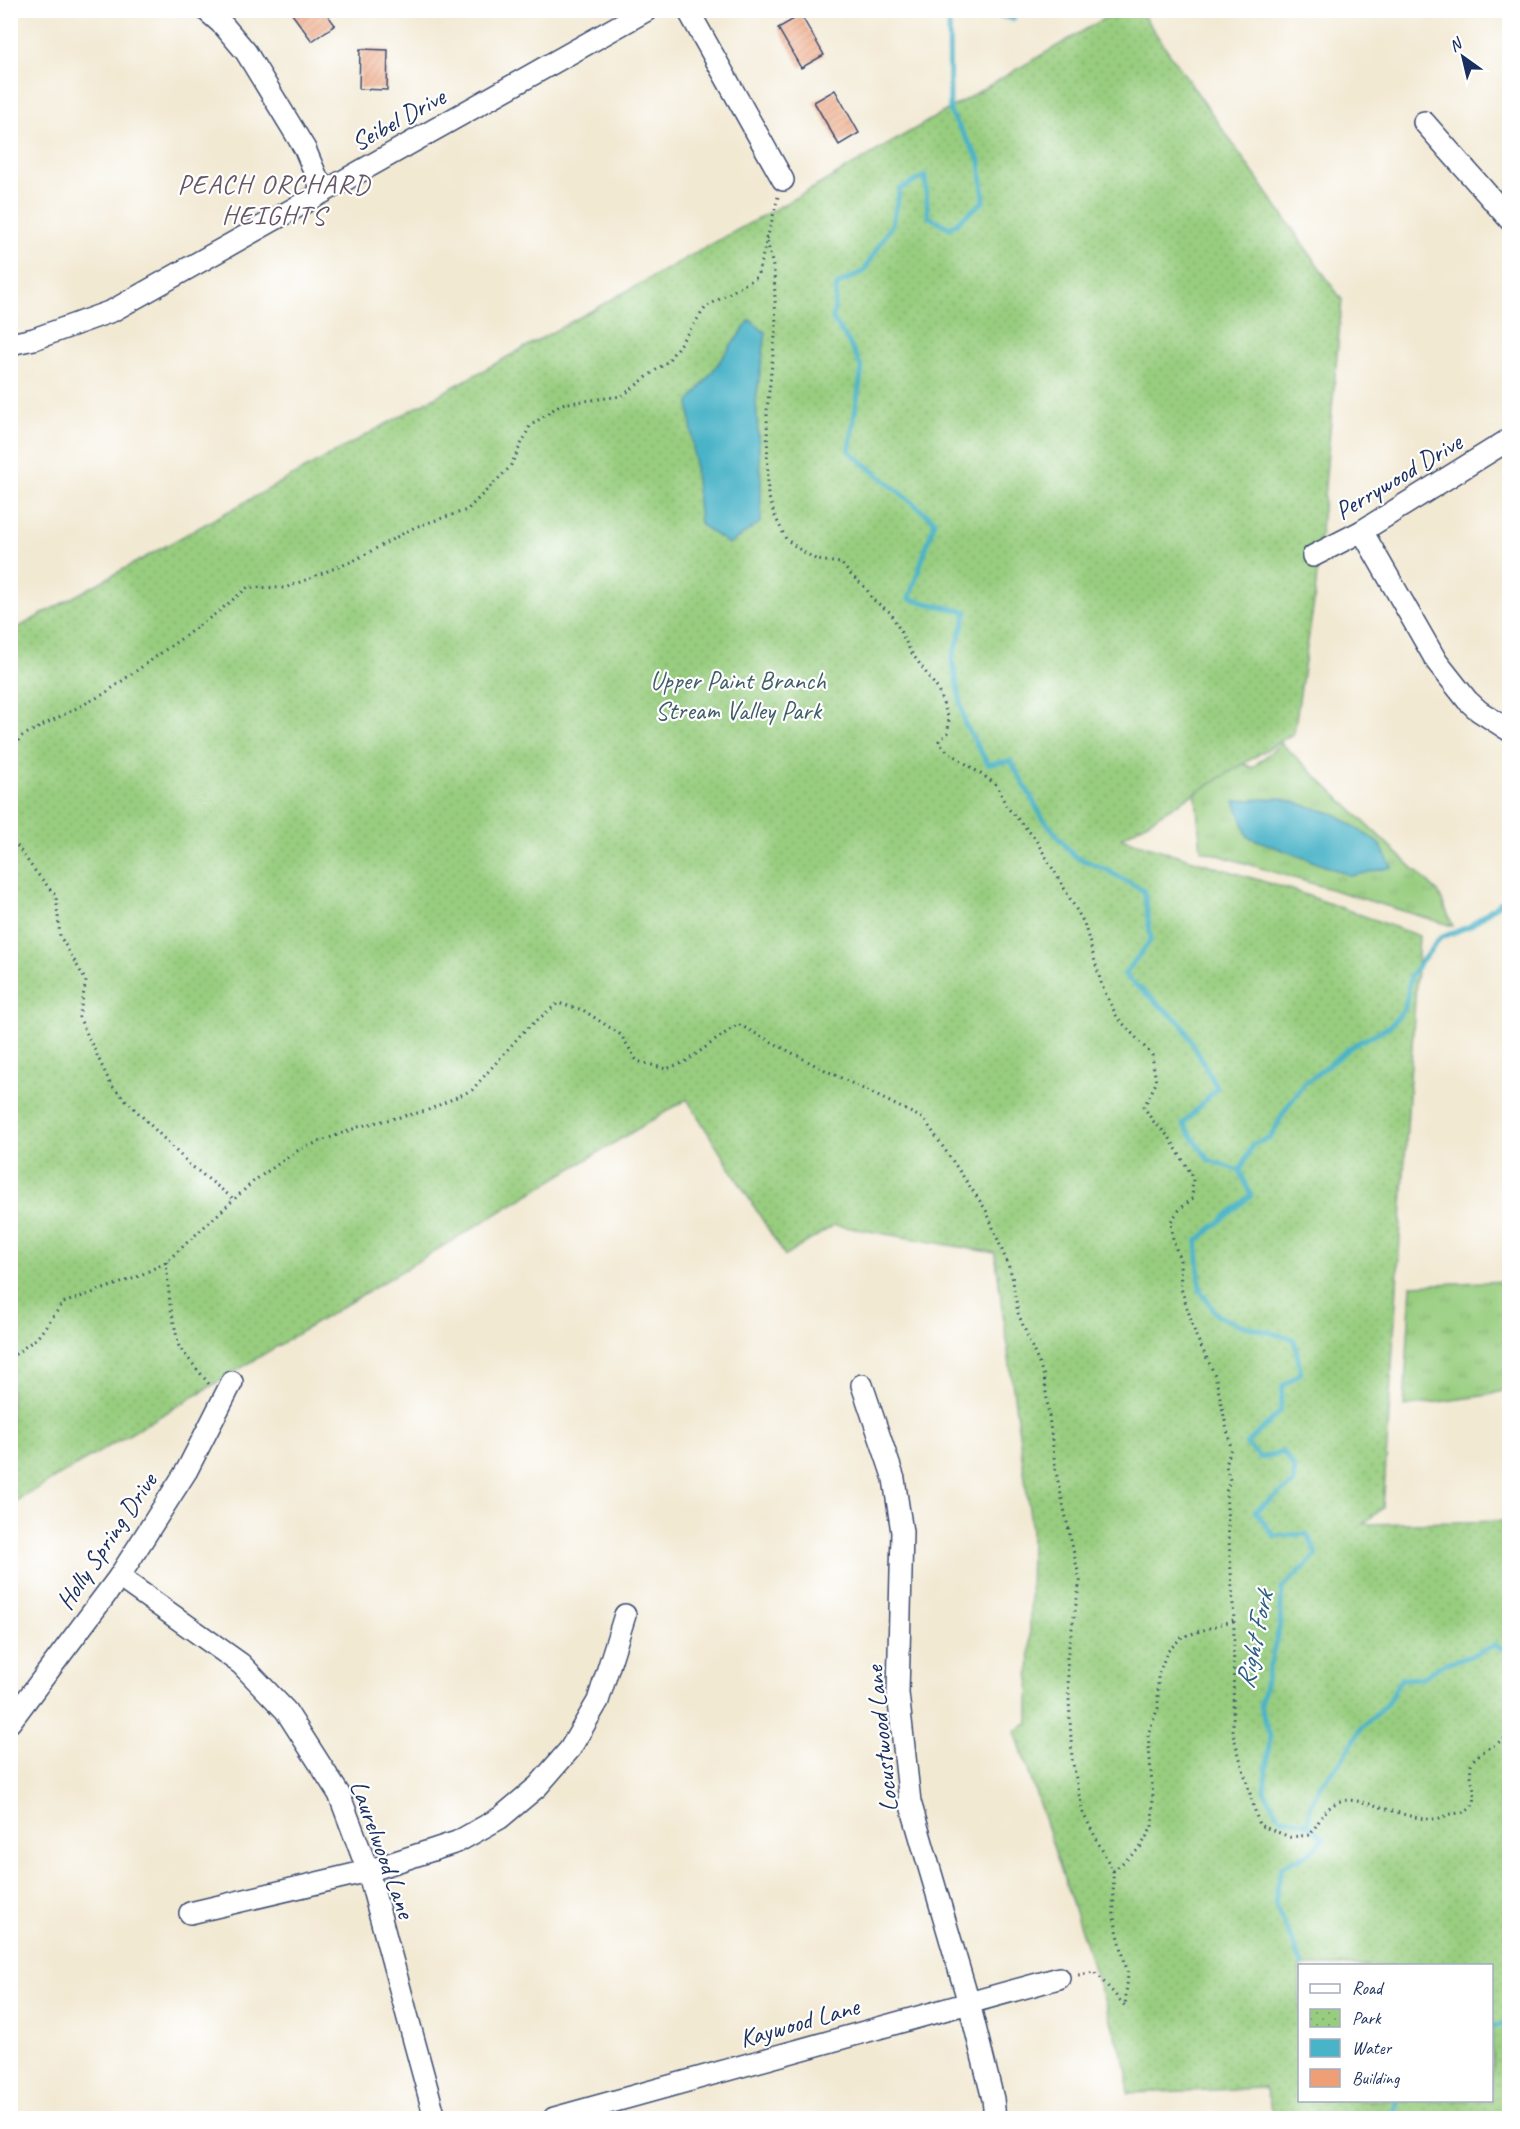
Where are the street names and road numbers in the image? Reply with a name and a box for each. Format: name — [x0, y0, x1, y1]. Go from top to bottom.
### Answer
street label: Seibel Drive — [345, 79, 452, 159]
street label: Perrywood Drive — [1329, 425, 1469, 527]
street label: Holly Spring Drive — [49, 1465, 165, 1616]
street label: Locustwood Lane — [857, 1663, 906, 1814]
street label: Laurelwood Lane — [342, 1776, 424, 1925]
street label: Kaywood Lane — [736, 1989, 864, 2055]

